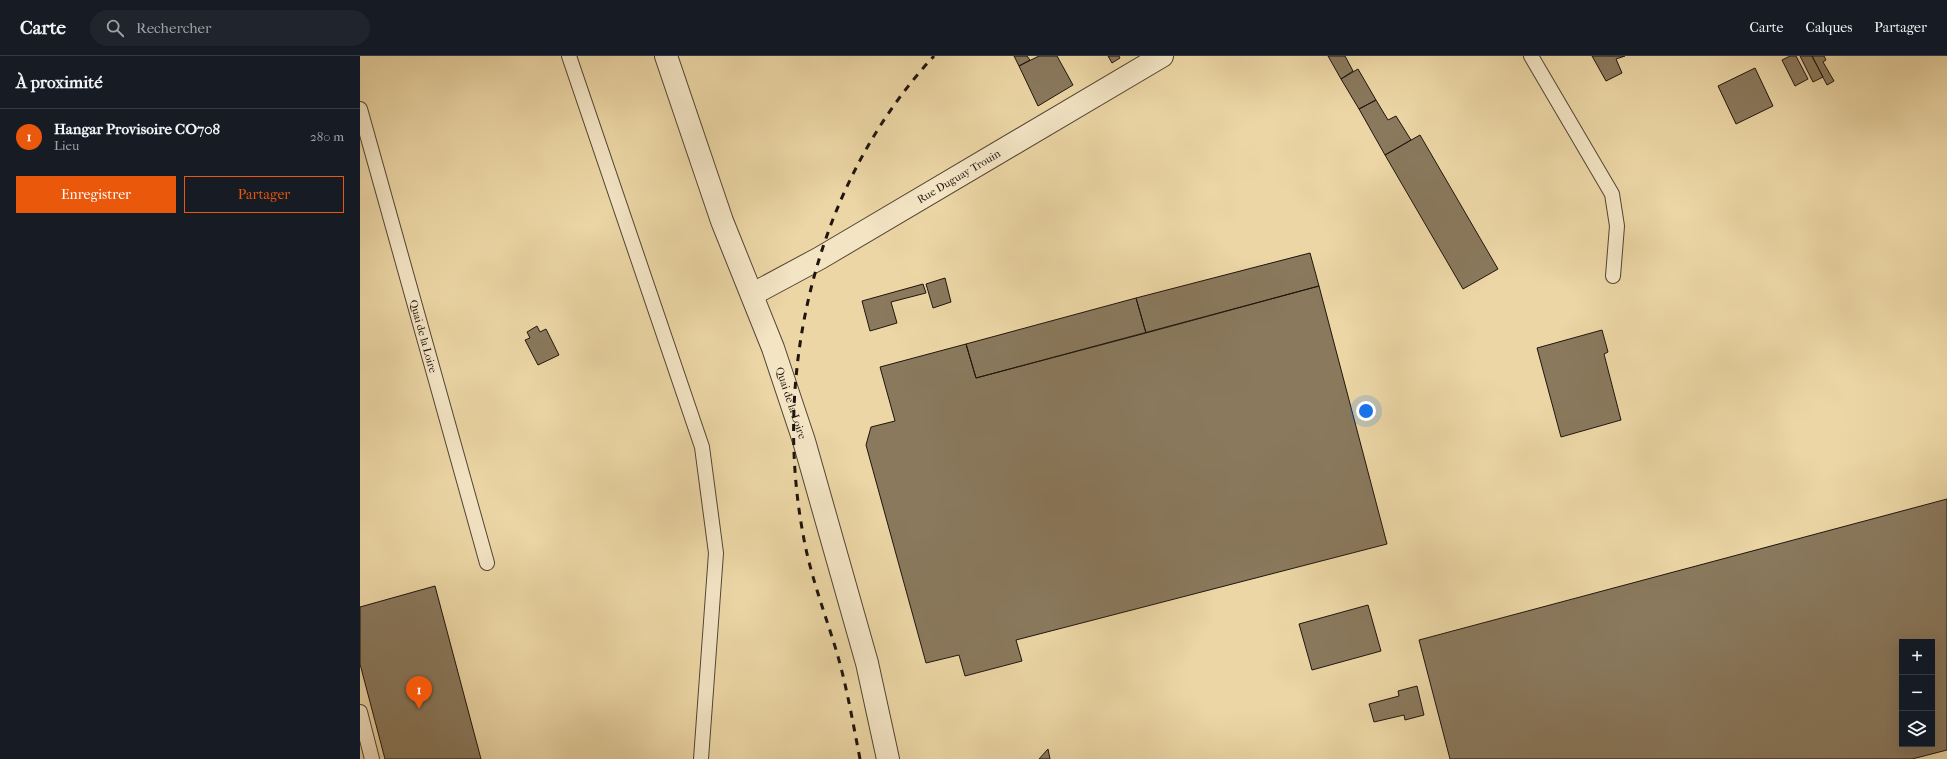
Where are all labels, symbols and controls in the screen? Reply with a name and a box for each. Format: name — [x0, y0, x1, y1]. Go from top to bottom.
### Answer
search box — [90, 10, 370, 46]
text: Carte — [20, 17, 66, 39]
icon: search — [104, 17, 126, 39]
text: Rechercher — [136, 19, 211, 37]
text: Carte — [1750, 19, 1783, 36]
text: Calques — [1805, 19, 1852, 36]
text: Partager — [1874, 19, 1927, 36]
text: À proximité — [16, 72, 103, 92]
text: Hangar Provisoire CO708 — [54, 120, 220, 138]
text: 1 — [27, 129, 31, 144]
text: 280 m — [310, 129, 344, 144]
text: Lieu — [54, 138, 79, 153]
street label: Rue Duguay Trouin — [915, 146, 1003, 206]
button: Enregistrer — [16, 176, 176, 213]
button: Partager — [184, 176, 344, 213]
street label: Quai de la Loire — [407, 298, 440, 375]
street label: Quai de la Loire — [773, 365, 810, 441]
your location — [1356, 401, 1376, 421]
map controls — [1899, 639, 1935, 747]
button: + — [1899, 639, 1935, 675]
button: − — [1899, 675, 1935, 711]
pin: 1 — [406, 676, 432, 709]
button: layers — [1899, 711, 1935, 747]

